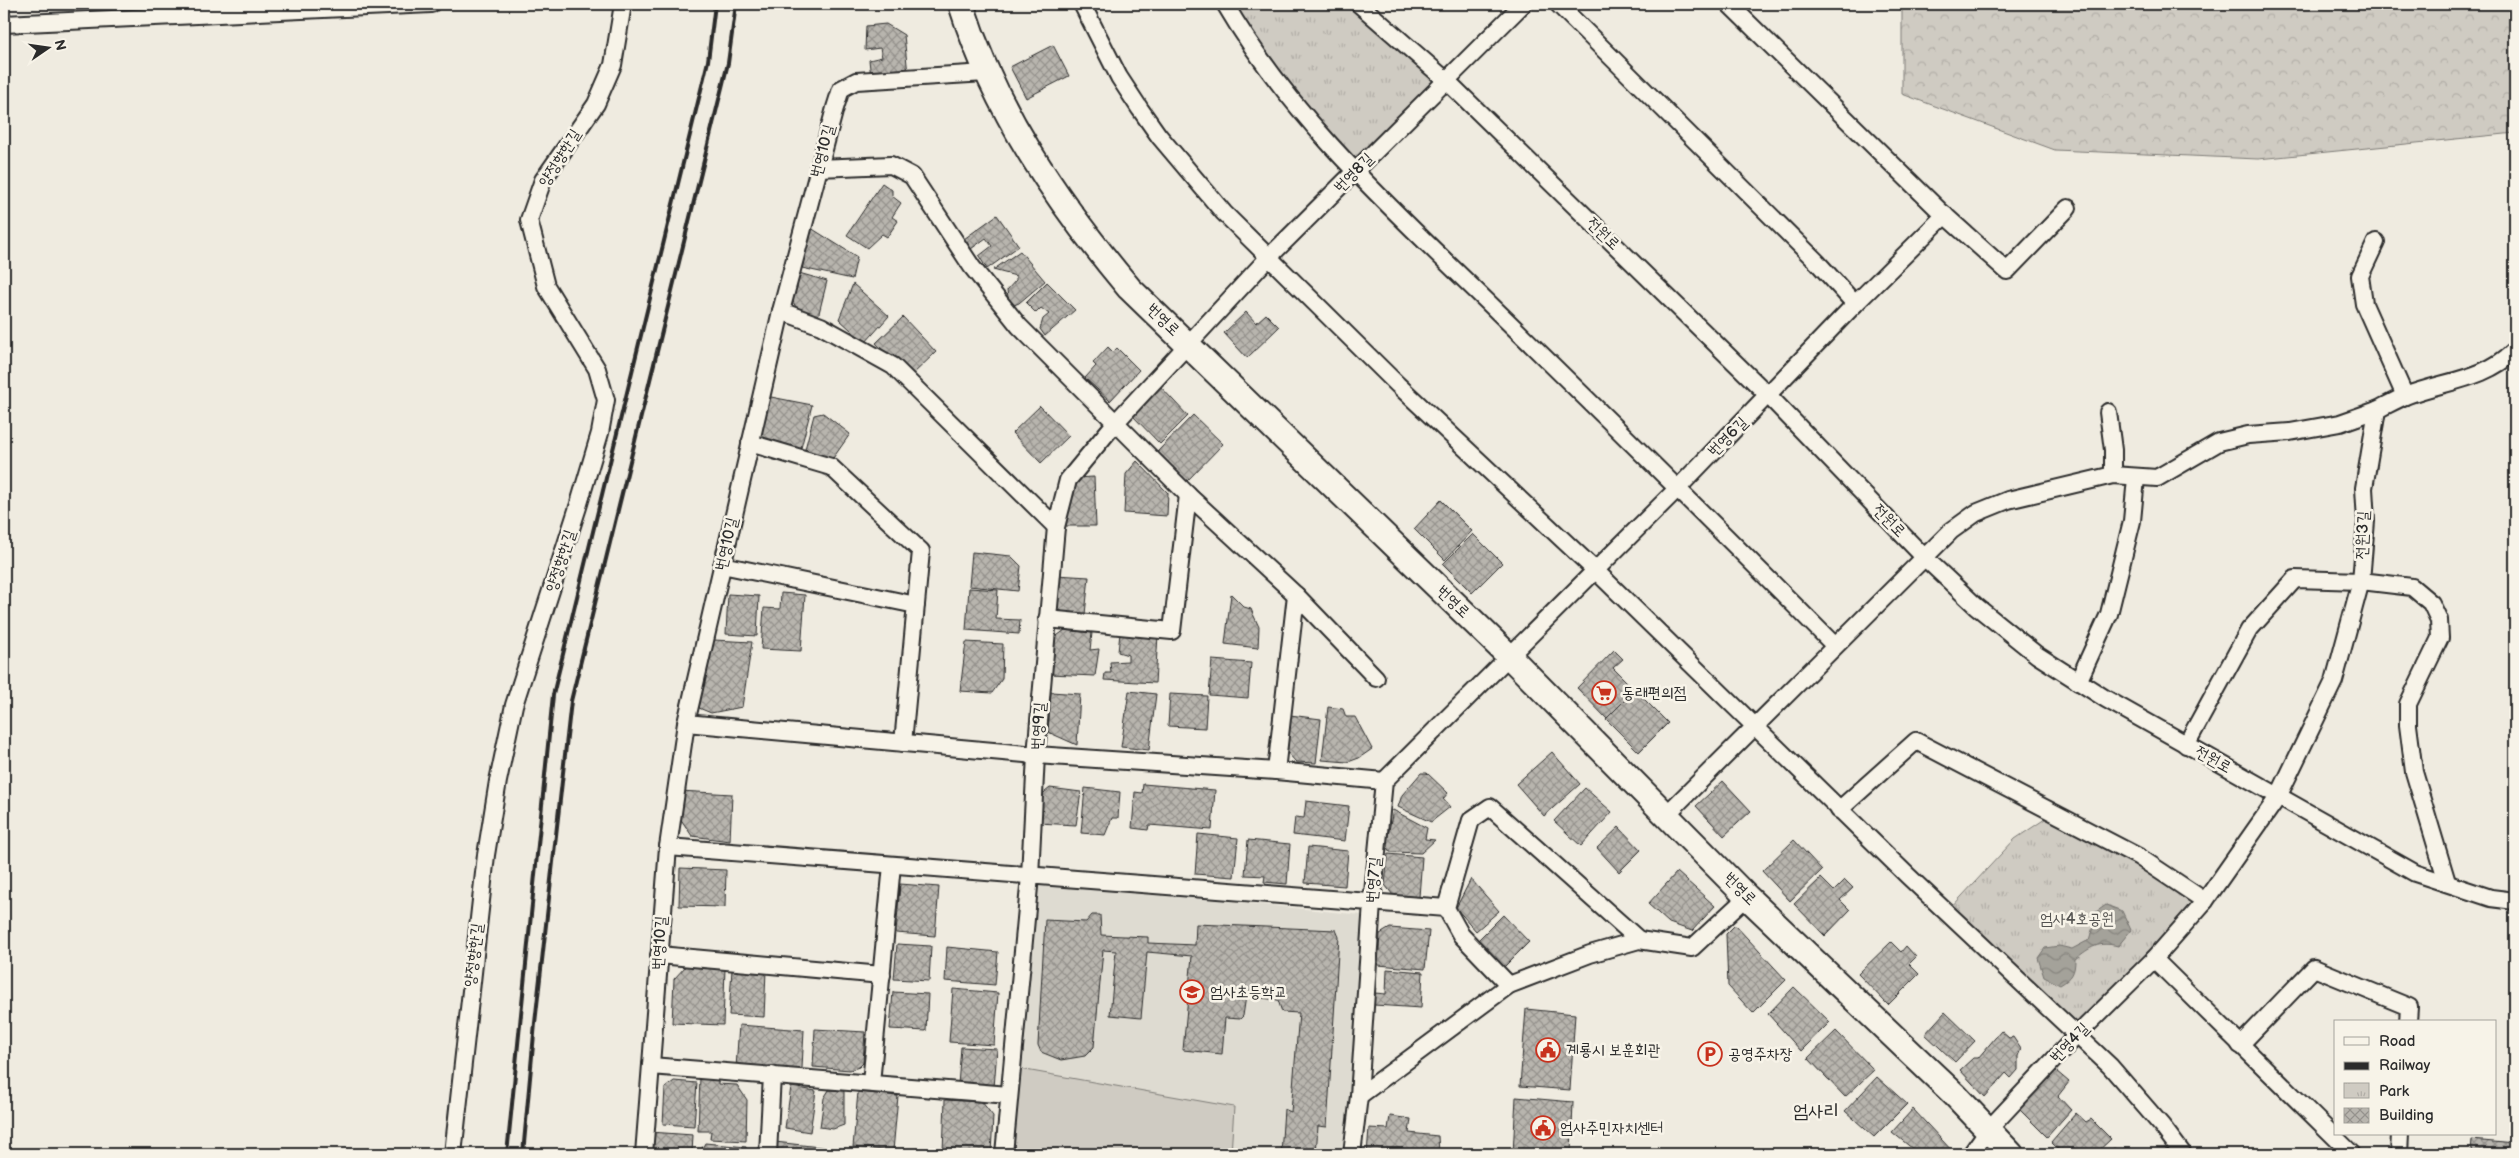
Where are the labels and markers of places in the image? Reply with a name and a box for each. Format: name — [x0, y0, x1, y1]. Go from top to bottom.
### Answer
supermarket icon: 동래편의점 — [1591, 680, 1617, 706]
place label: 동래편의점 — [1622, 684, 1687, 703]
school or university icon: 엄사초등학교 — [1179, 979, 1205, 1005]
place label: 엄사초등학교 — [1210, 983, 1287, 1002]
public building icon: 계룡시 보훈회관 — [1535, 1037, 1561, 1063]
place label: 계룡시 보훈회관 — [1566, 1041, 1661, 1060]
parking icon: 공영주차장 — [1697, 1041, 1723, 1067]
place label: 공영주차장 — [1728, 1045, 1793, 1064]
public building icon: 엄사주민자치센터 — [1530, 1115, 1556, 1141]
place label: 엄사주민자치센터 — [1560, 1119, 1663, 1138]

